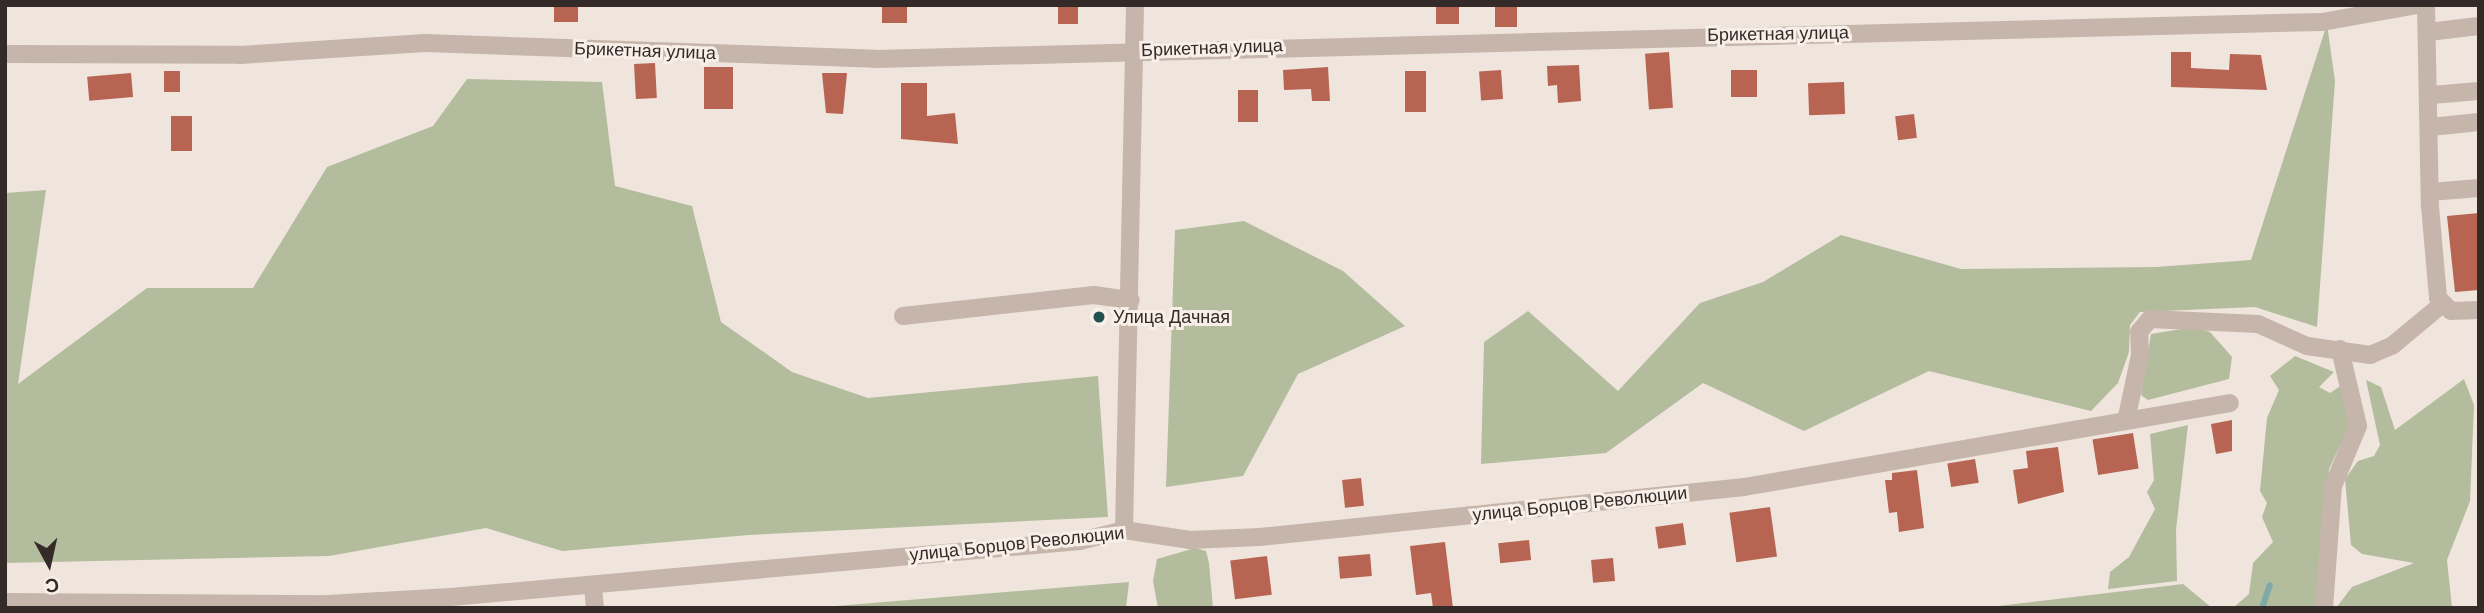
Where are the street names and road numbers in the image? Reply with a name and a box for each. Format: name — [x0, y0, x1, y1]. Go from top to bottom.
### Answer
street label: Брикетная улица — [1707, 22, 1849, 46]
street label: Брикетная улица — [1141, 35, 1283, 61]
street label: Брикетная улица — [574, 38, 716, 64]
street label: улица Борцов Революции — [1472, 482, 1688, 526]
street label: улица Борцов Революции — [909, 522, 1125, 566]

